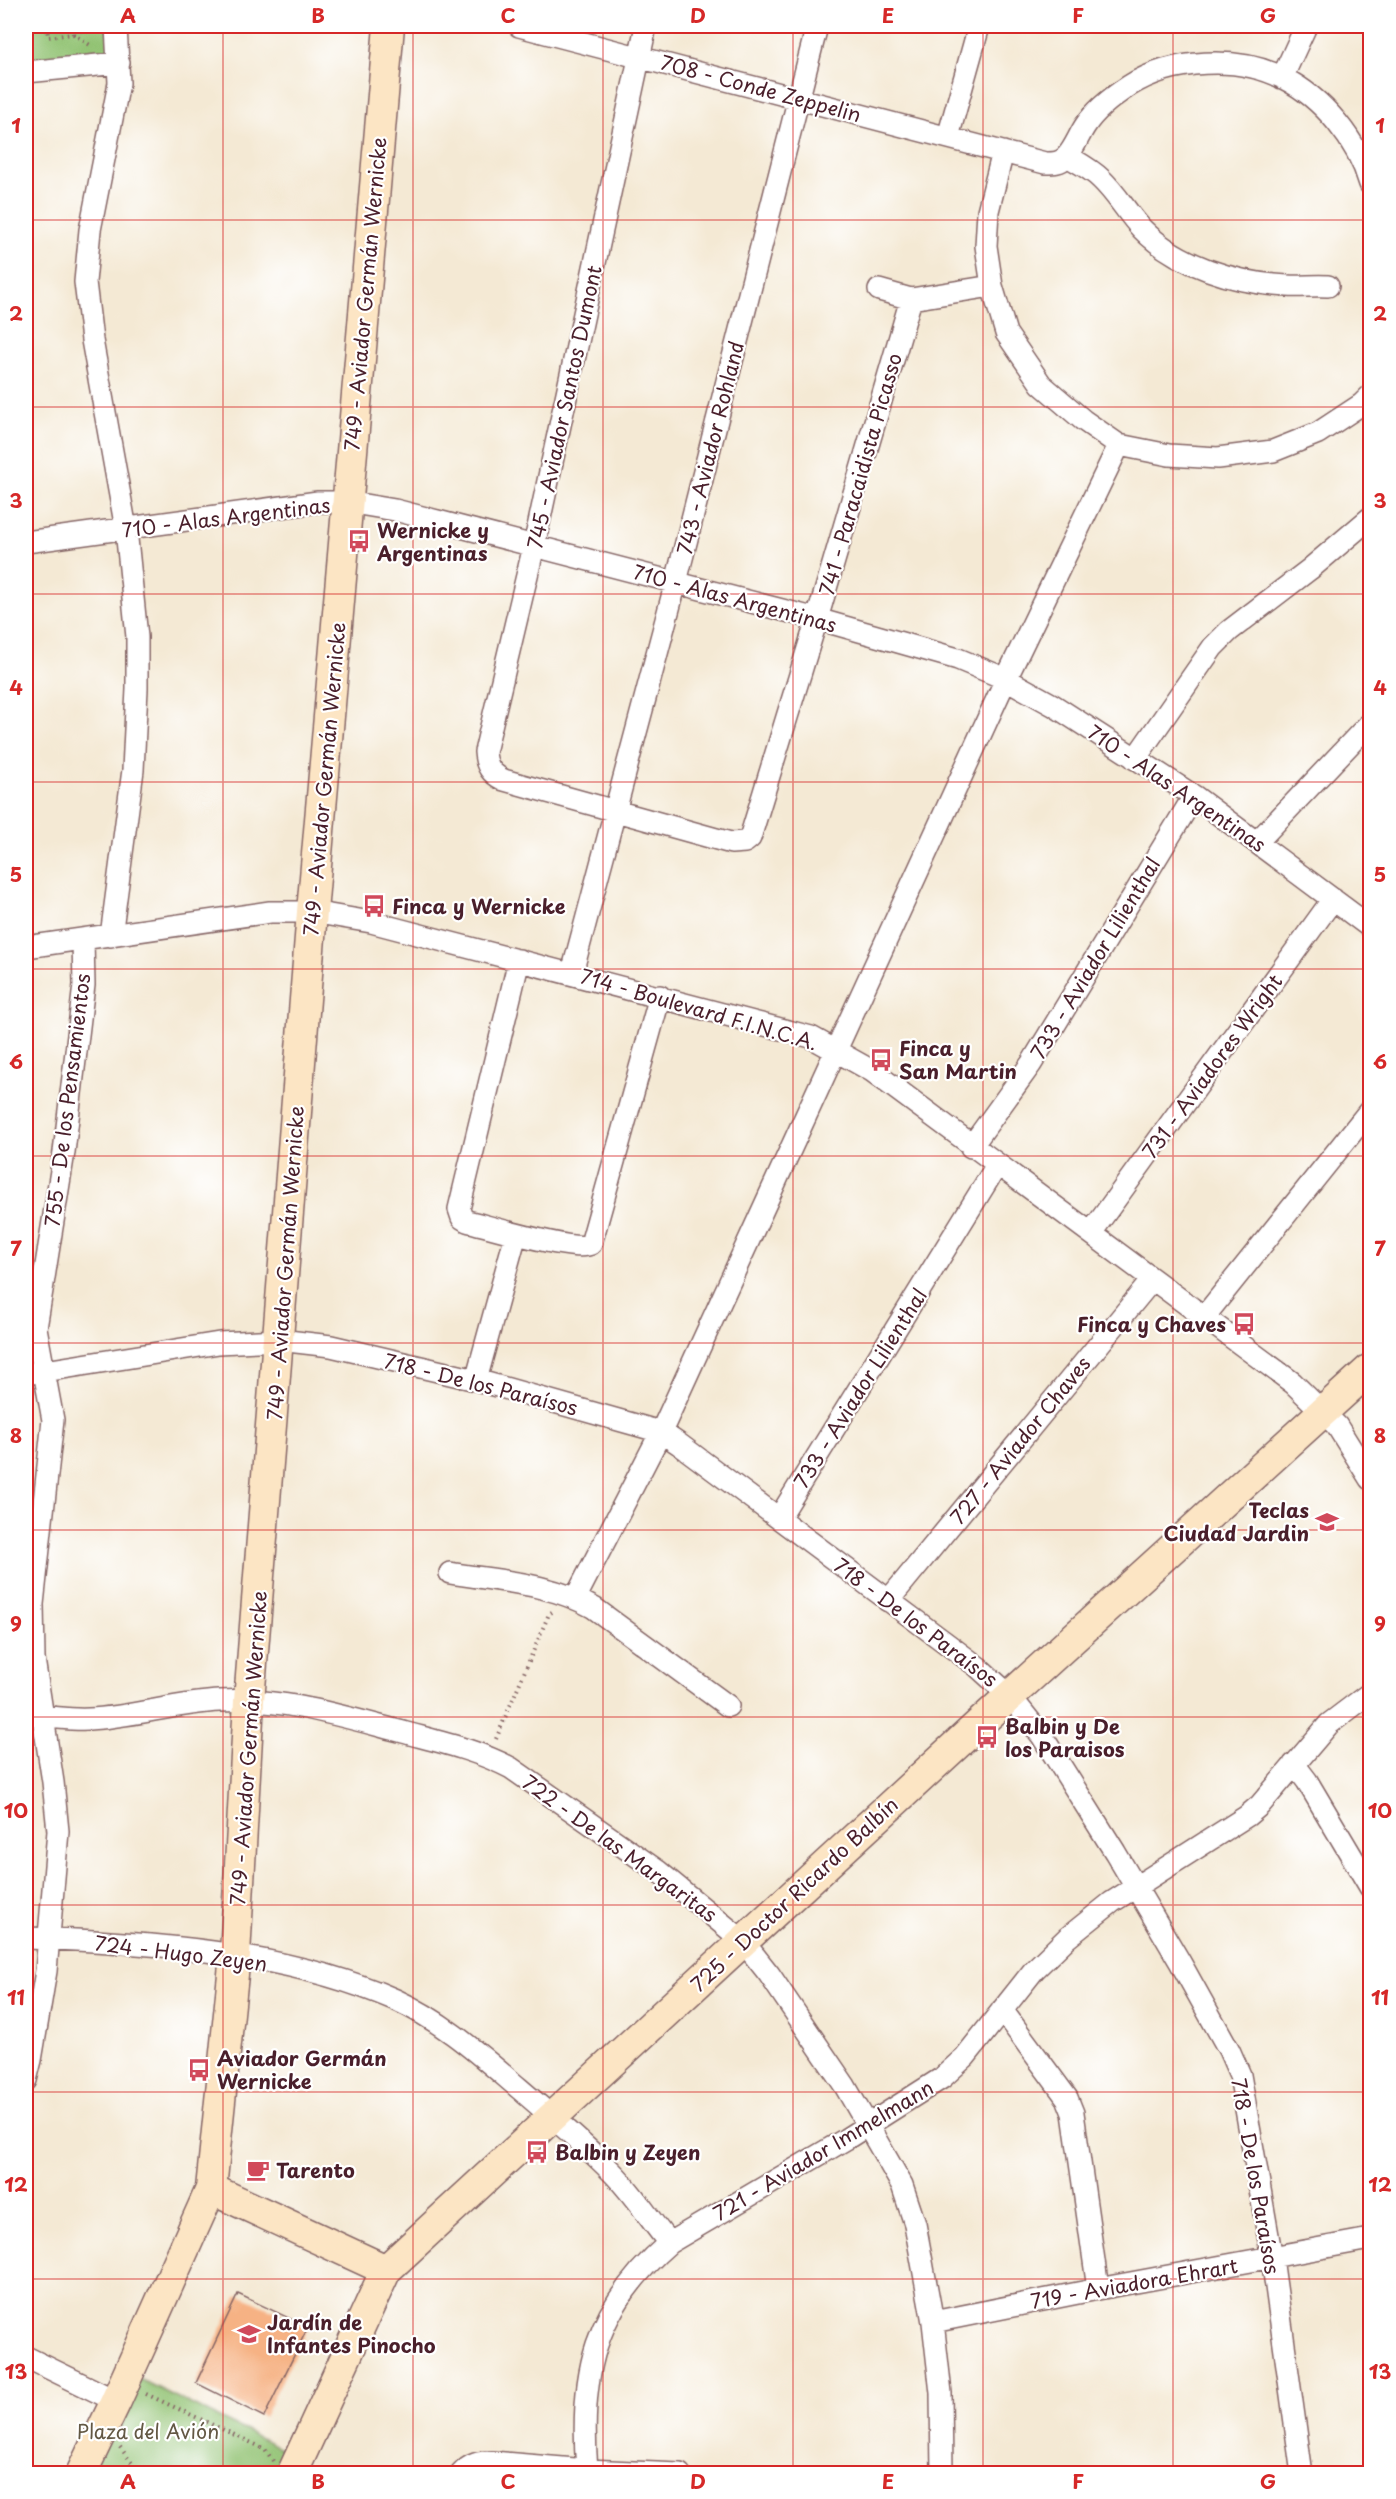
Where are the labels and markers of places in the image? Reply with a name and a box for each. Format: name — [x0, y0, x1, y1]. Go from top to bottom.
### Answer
place label: Wernicke y Argentinas — [376, 515, 489, 568]
bus stop icon: Wernicke y Argentinas — [346, 528, 372, 554]
place label: Finca y Wernicke — [392, 891, 566, 921]
bus stop icon: Finca y Wernicke — [361, 893, 387, 919]
place label: Finca y San Martin — [899, 1033, 1017, 1086]
bus stop icon: Finca y San Martin — [868, 1047, 894, 1073]
place label: Finca y Chaves — [1077, 1309, 1226, 1339]
bus stop icon: Finca y Chaves — [1231, 1311, 1257, 1337]
place label: Teclas Ciudad Jardin — [1164, 1495, 1309, 1548]
school or university icon: Teclas Ciudad Jardin — [1314, 1509, 1340, 1535]
place label: Balbin y De los Paraisos — [1005, 1711, 1125, 1764]
bus stop icon: Balbin y De los Paraisos — [974, 1724, 1000, 1750]
place label: Aviador Germán Wernicke — [217, 2043, 387, 2096]
bus stop icon: Aviador Germán Wernicke — [186, 2057, 212, 2083]
place label: Balbin y Zeyen — [555, 2137, 700, 2167]
bus stop icon: Balbin y Zeyen — [524, 2139, 550, 2165]
place label: Tarento — [276, 2155, 355, 2185]
cafe icon: Tarento — [245, 2157, 271, 2183]
place label: Jardín de Infantes Pinocho — [267, 2307, 436, 2360]
school or university icon: Jardín de Infantes Pinocho — [236, 2321, 262, 2347]

